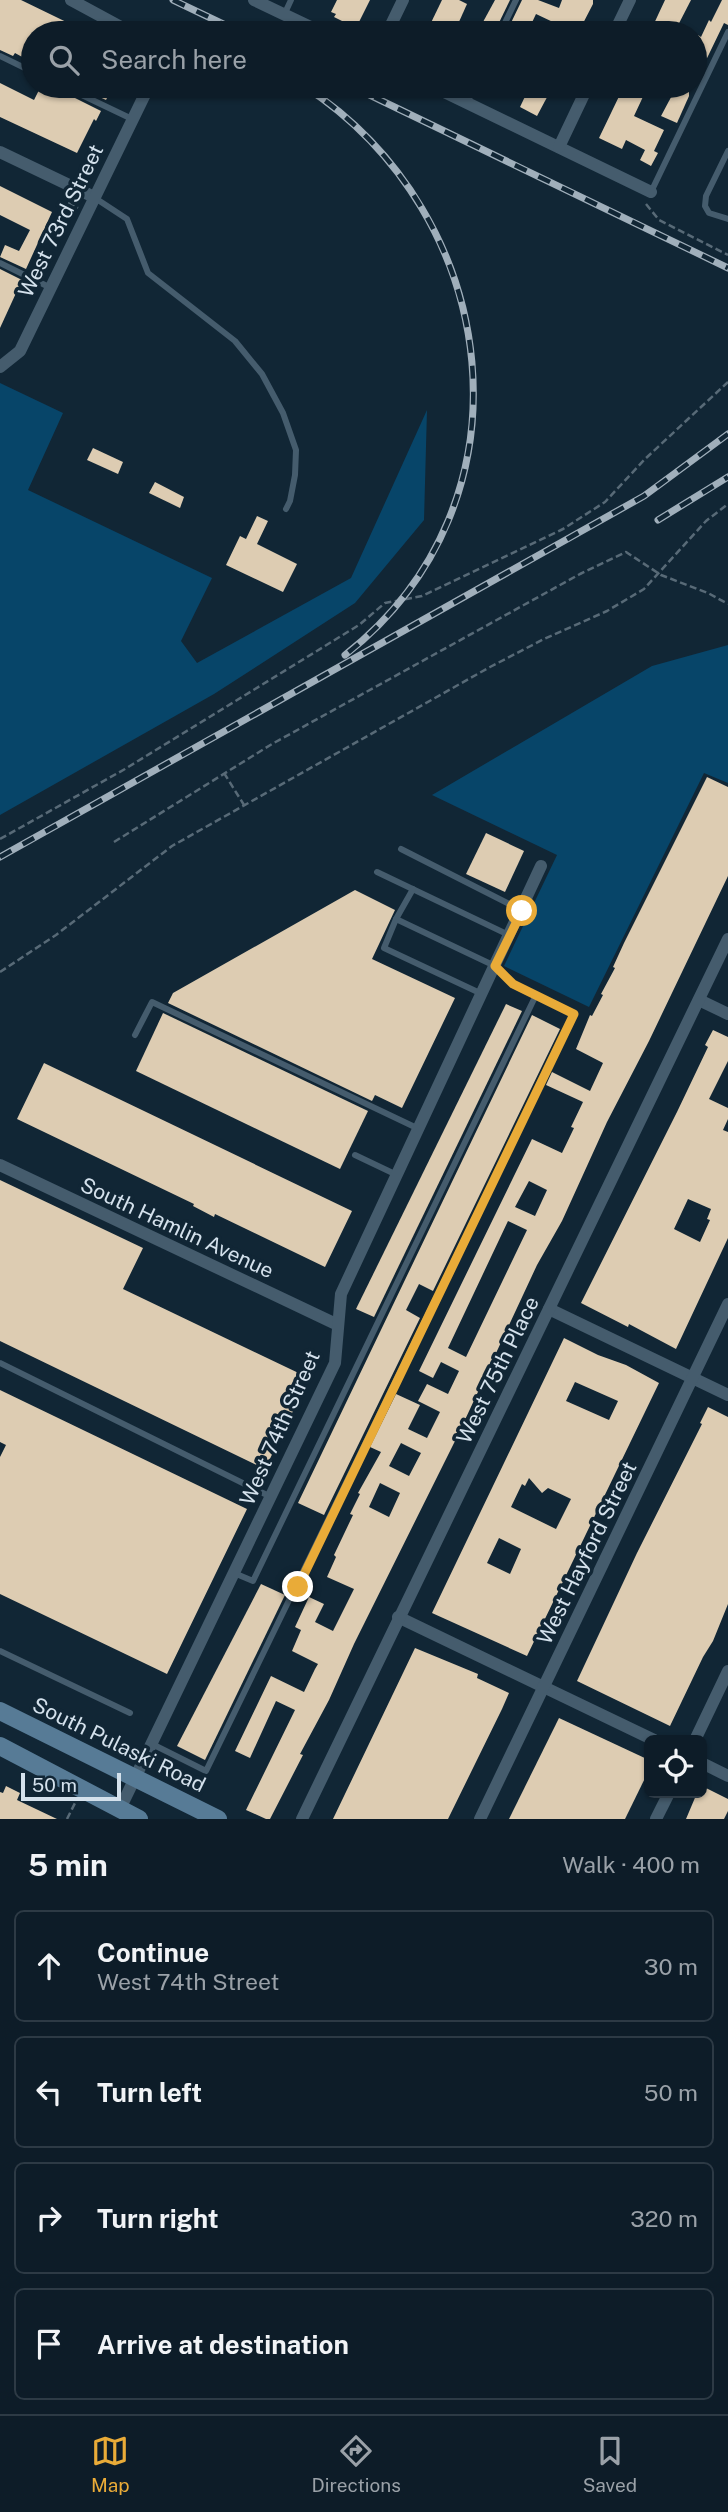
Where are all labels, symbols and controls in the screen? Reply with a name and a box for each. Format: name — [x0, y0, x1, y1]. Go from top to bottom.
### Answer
search box — [21, 21, 707, 98]
icon: search — [45, 41, 83, 79]
text: Search here — [101, 44, 247, 75]
street label: West 73rd Street — [13, 140, 108, 301]
route start — [506, 895, 537, 926]
street label: South Hamlin Avenue — [77, 1172, 278, 1283]
street label: West 75th Place — [451, 1292, 544, 1447]
street label: West 74th Street — [234, 1347, 325, 1509]
street label: West Hayford Street — [531, 1457, 642, 1648]
route end — [282, 1571, 313, 1602]
street label: South Pulaski Road — [29, 1692, 210, 1797]
map controls — [644, 1735, 707, 1798]
button: locate — [644, 1735, 707, 1798]
scale bar — [21, 1770, 121, 1802]
text: 50 m — [32, 1774, 77, 1796]
text: 5 min — [28, 1847, 108, 1883]
text: Walk · 400 m — [562, 1851, 700, 1878]
text: Continue — [97, 1937, 209, 1968]
icon: ahead — [30, 1947, 68, 1985]
text: 30 m — [644, 1953, 698, 1980]
text: West 74th Street — [97, 1968, 279, 1995]
icon: left — [30, 2073, 68, 2111]
text: Turn left — [97, 2077, 202, 2108]
text: 50 m — [644, 2079, 698, 2106]
icon: right — [30, 2199, 68, 2237]
text: Turn right — [97, 2203, 219, 2234]
text: 320 m — [630, 2205, 698, 2232]
icon: arrive — [30, 2325, 68, 2363]
text: Arrive at destination — [97, 2329, 349, 2360]
tab: Map — [91, 2432, 130, 2496]
tab: Directions — [312, 2432, 401, 2496]
tab: Saved — [583, 2432, 637, 2496]

